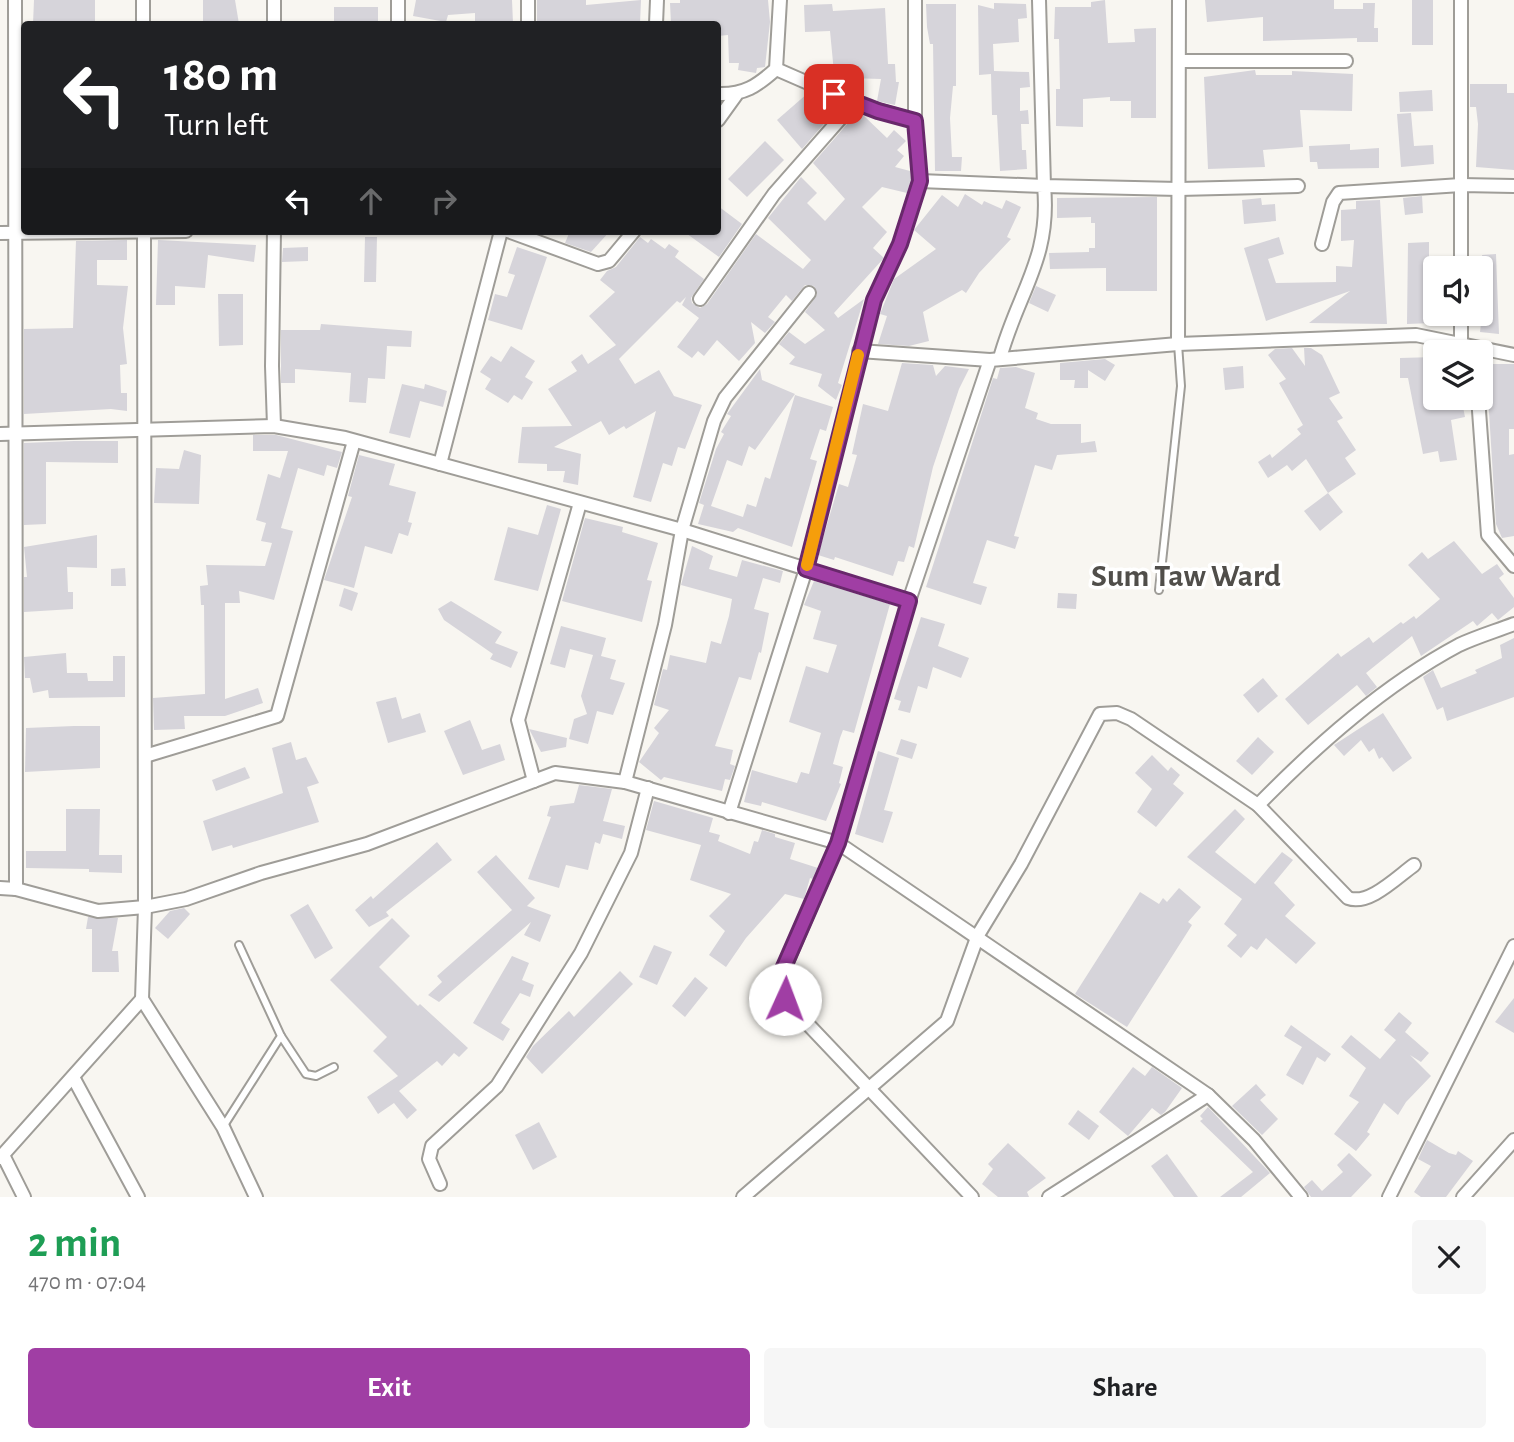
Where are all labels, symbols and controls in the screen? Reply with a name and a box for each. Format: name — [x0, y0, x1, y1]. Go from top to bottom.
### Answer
icon: left — [49, 49, 140, 140]
text: 180 m — [164, 51, 278, 100]
pin — [804, 64, 864, 124]
icon: arrive — [815, 75, 853, 113]
text: Turn left — [164, 109, 268, 141]
icon: left — [279, 182, 317, 220]
icon: ahead — [352, 182, 390, 220]
icon: right — [425, 182, 463, 220]
map controls — [1423, 256, 1493, 410]
button: sound — [1423, 256, 1493, 326]
button: layers — [1423, 340, 1493, 410]
district label: Sum Taw Ward — [1091, 560, 1281, 592]
position arrow — [748, 962, 822, 1036]
button: close — [1412, 1220, 1486, 1294]
text: 2 min — [28, 1222, 121, 1264]
text: 470 m · 07:04 — [28, 1271, 146, 1294]
button: Exit — [28, 1348, 750, 1428]
button: Share — [764, 1348, 1486, 1428]

